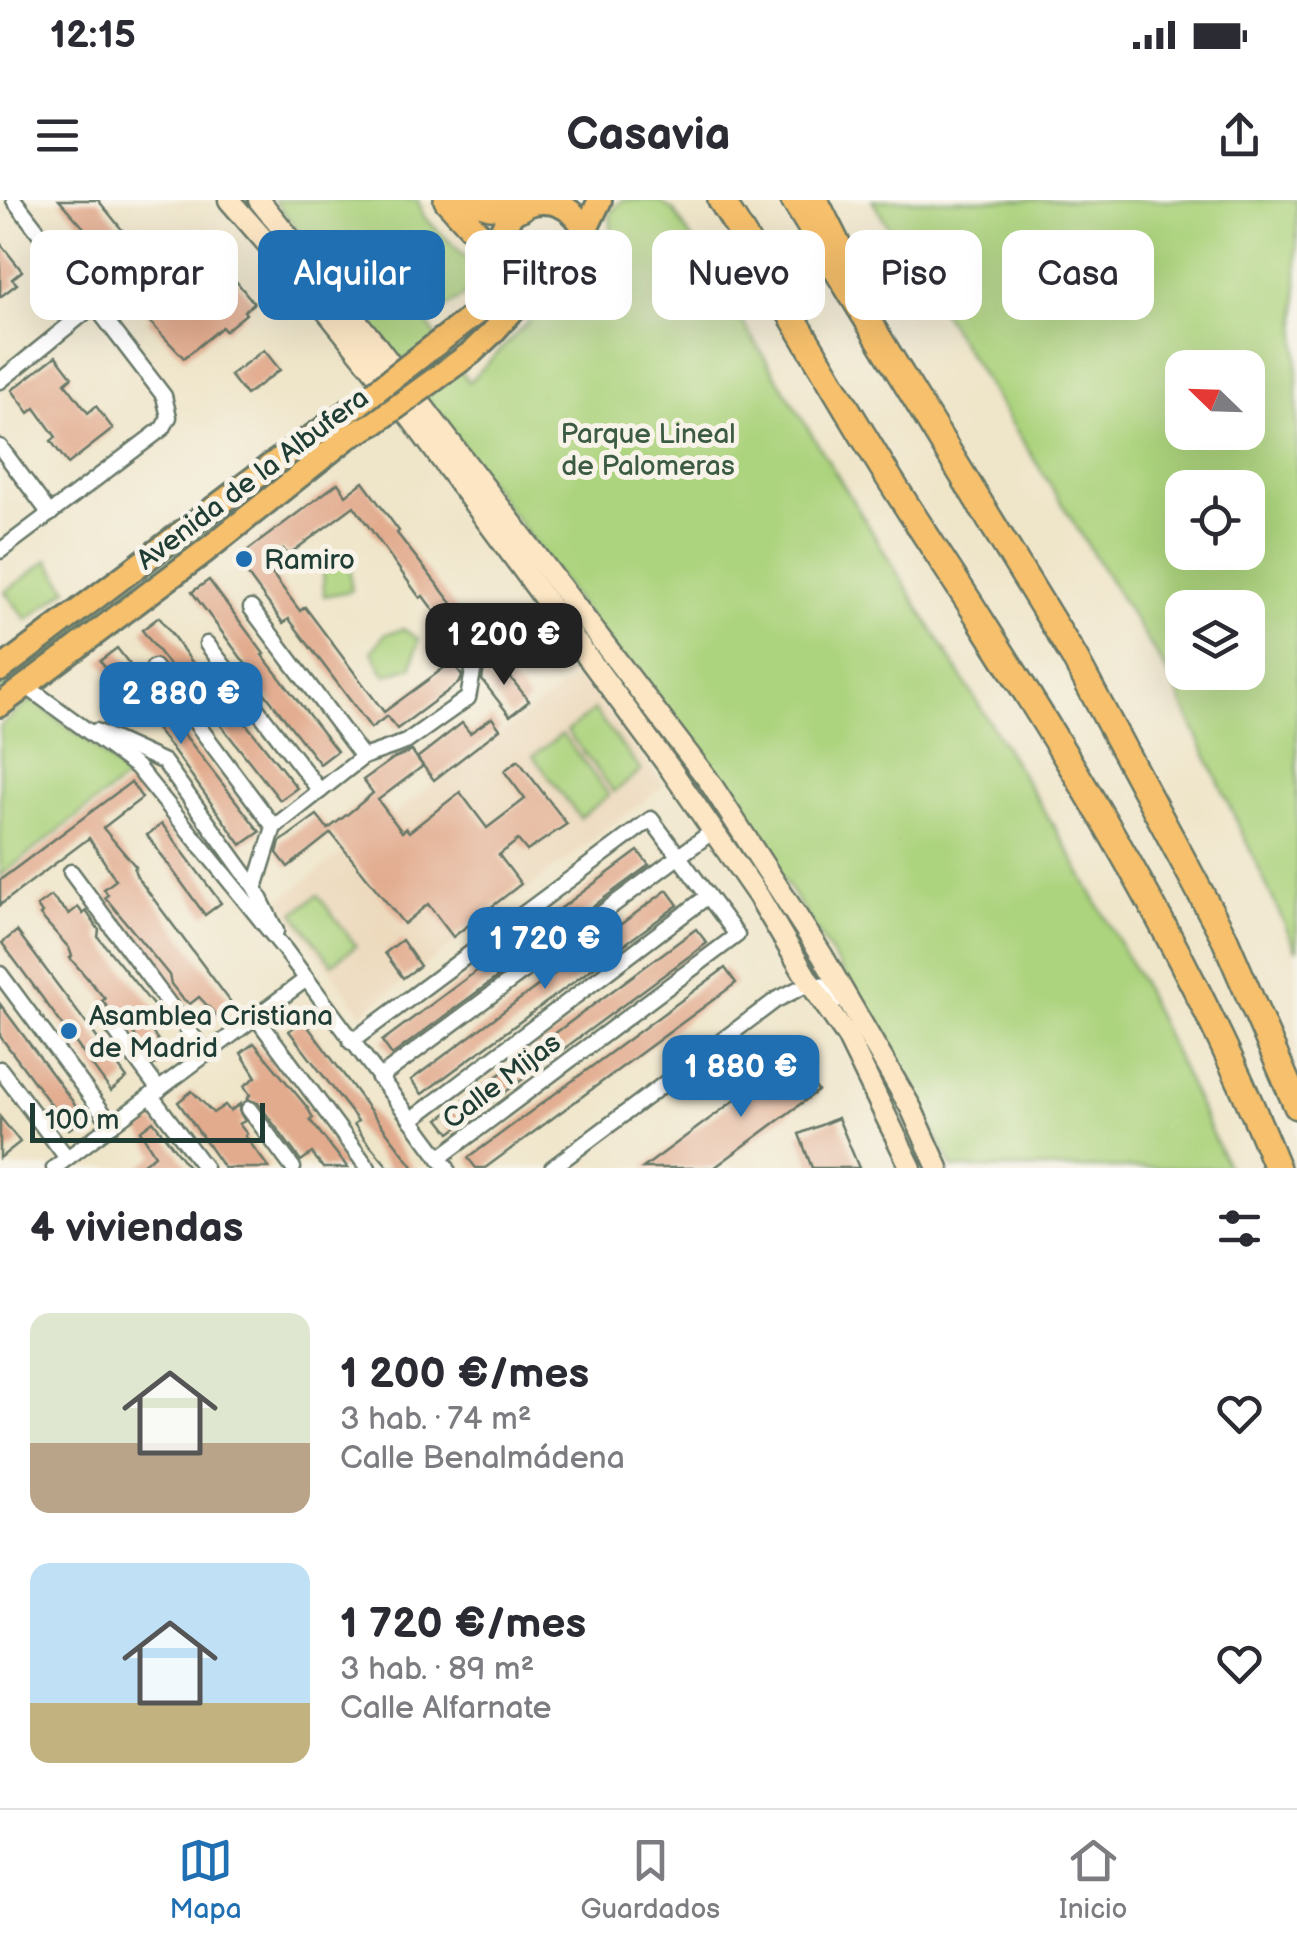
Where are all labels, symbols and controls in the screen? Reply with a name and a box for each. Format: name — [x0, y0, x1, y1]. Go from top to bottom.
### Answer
text: 12:15 — [50, 13, 136, 58]
icon: menu — [30, 108, 85, 163]
text: Casavia — [567, 108, 730, 163]
icon: share — [1212, 108, 1267, 163]
chip: Comprar — [30, 230, 238, 320]
chip: Alquilar — [258, 230, 445, 320]
chip: Filtros — [465, 230, 632, 320]
chip: Nuevo — [652, 230, 825, 320]
chip: Piso — [845, 230, 982, 320]
chip: Casa — [1002, 230, 1154, 320]
north arrow — [1165, 350, 1265, 450]
map controls — [1165, 350, 1265, 690]
street label: Avenida de la Albufera — [131, 381, 375, 577]
park label: Parque Lineal de Palomeras — [560, 418, 736, 483]
button: locate — [1165, 470, 1265, 570]
place label: Ramiro — [264, 544, 355, 577]
marker: Ramiro — [233, 548, 255, 570]
button: layers — [1165, 590, 1265, 690]
pin: 1 200 € — [412, 603, 596, 688]
text: 1 200 € — [447, 616, 561, 655]
pin: 2 880 € — [89, 662, 273, 747]
text: 2 880 € — [122, 675, 240, 714]
pin: 1 720 € — [453, 907, 637, 992]
text: 1 720 € — [489, 920, 601, 959]
place label: Asamblea Cristiana de Madrid — [89, 1000, 333, 1065]
marker: Asamblea Cristiana de Madrid — [58, 1020, 80, 1042]
street label: Calle Mijas — [436, 1026, 568, 1136]
pin: 1 880 € — [649, 1035, 833, 1120]
text: 1 880 € — [684, 1048, 798, 1087]
scale bar — [30, 1098, 265, 1143]
text: 100 m — [45, 1104, 119, 1137]
icon: filters — [1212, 1201, 1267, 1256]
text: 4 viviendas — [30, 1203, 243, 1254]
text: 1 200 €/mes — [340, 1349, 589, 1400]
icon: home — [110, 1353, 230, 1473]
icon: heart — [1212, 1386, 1267, 1441]
text: 3 hab. · 74 m² — [340, 1400, 531, 1439]
text: Calle Benalmádena — [340, 1439, 625, 1478]
text: 1 720 €/mes — [340, 1599, 586, 1650]
icon: home — [110, 1603, 230, 1723]
icon: heart — [1212, 1636, 1267, 1691]
text: 3 hab. · 89 m² — [340, 1650, 534, 1689]
text: Calle Alfarnate — [340, 1689, 552, 1728]
tab: Mapa — [169, 1833, 242, 1926]
tab: Guardados — [580, 1833, 720, 1926]
tab: Inicio — [1059, 1833, 1128, 1926]

